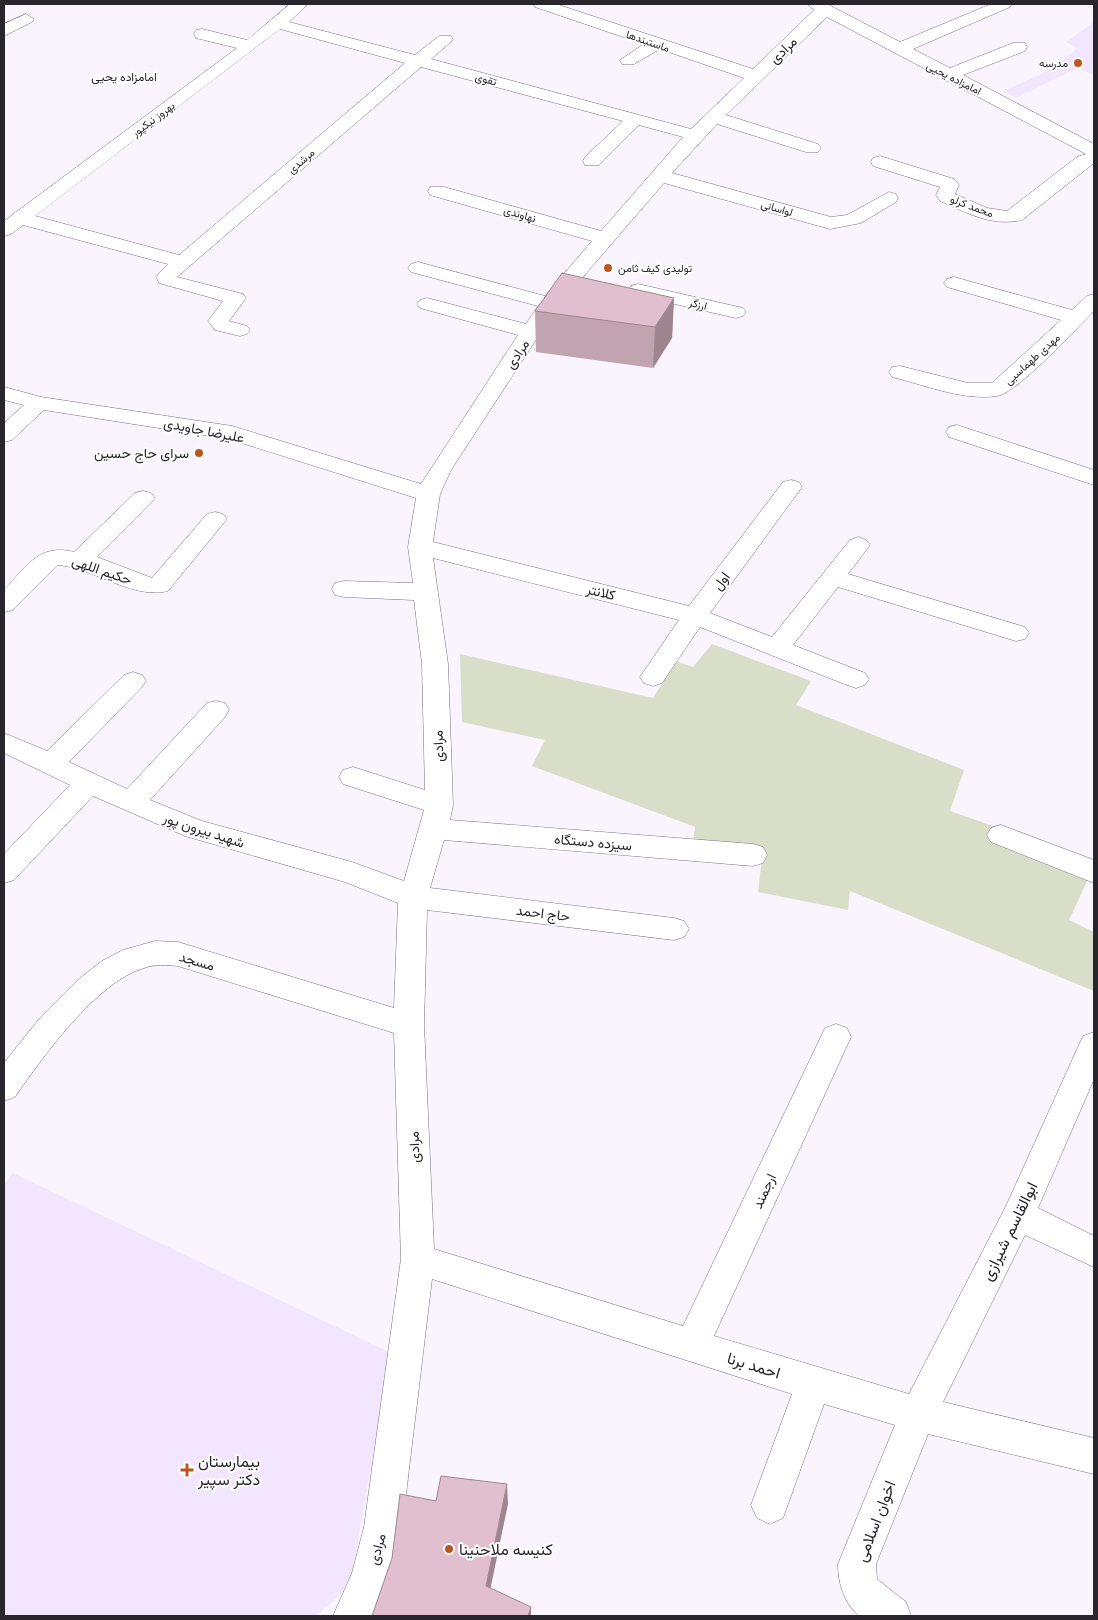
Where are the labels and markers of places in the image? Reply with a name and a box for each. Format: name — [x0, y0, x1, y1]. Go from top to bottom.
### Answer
place label: مدرسه — [1039, 57, 1068, 70]
marker: مدرسه — [1072, 57, 1084, 69]
marker: تولیدی کیف ثامن — [602, 262, 614, 274]
place label: تولیدی کیف ثامن — [618, 262, 693, 275]
place label: سرای حاج حسین — [94, 445, 189, 464]
marker: سرای حاج حسین — [193, 447, 205, 459]
place label: بیمارستان دکتر سپیر — [197, 1452, 260, 1491]
marker: بیمارستان دکتر سپیر — [180, 1463, 194, 1477]
place label: کنیسه ملاحنینا — [459, 1540, 553, 1559]
marker: کنیسه ملاحنینا — [443, 1543, 455, 1555]

